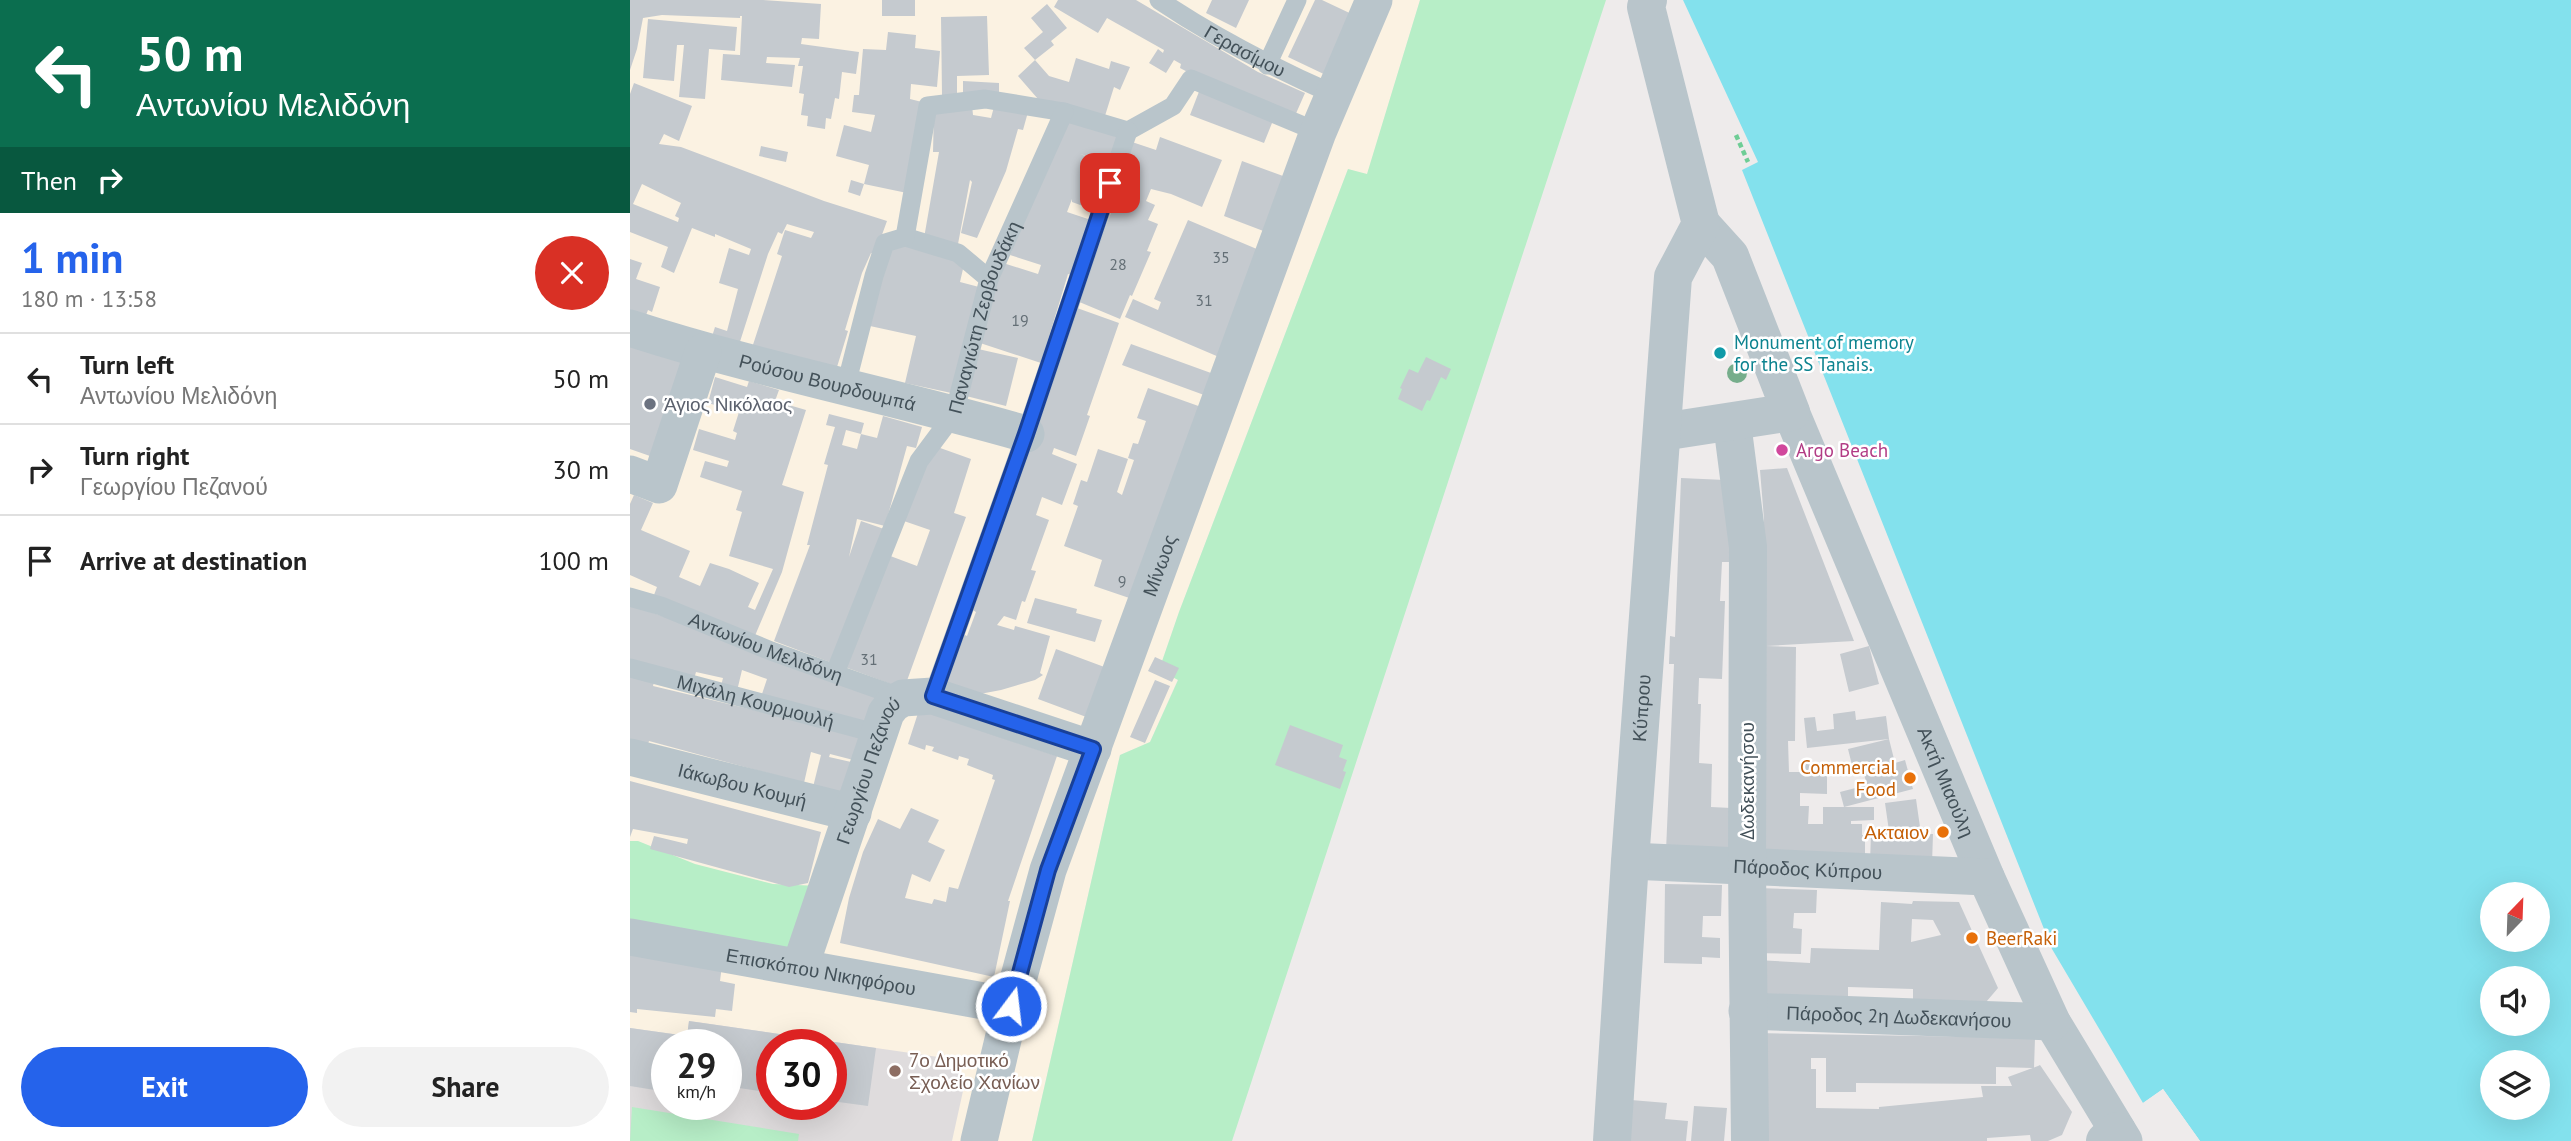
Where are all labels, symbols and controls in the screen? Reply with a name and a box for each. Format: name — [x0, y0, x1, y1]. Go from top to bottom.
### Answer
street label: Γερασίμου — [1200, 19, 1289, 82]
text: 50 m — [136, 21, 243, 85]
icon: left — [21, 28, 112, 119]
text: Αντωνίου Μελιδόνη — [136, 83, 410, 125]
pin — [1080, 153, 1140, 213]
icon: right — [91, 161, 129, 199]
text: Then — [21, 164, 77, 197]
icon: arrive — [1091, 164, 1129, 202]
street label: Παναγιώτη Ζερβουδάκη — [943, 217, 1026, 416]
text: 1 min — [21, 230, 123, 285]
button: close — [535, 236, 609, 310]
house number: 35 — [1212, 247, 1230, 267]
house number: 28 — [1109, 254, 1127, 274]
text: 180 m · 13:58 — [21, 284, 157, 313]
house number: 31 — [1195, 290, 1213, 310]
house number: 19 — [1011, 310, 1029, 330]
place label: Monument of memory for the SS Tanais. — [1734, 330, 1914, 376]
marker: Monument of memory for the SS Tanais. — [1712, 345, 1728, 361]
text: Turn left — [80, 348, 174, 381]
street label: Ρούσου Βουρδουμπά — [737, 348, 919, 416]
icon: left — [21, 360, 59, 398]
text: 50 m — [553, 362, 609, 395]
text: Αντωνίου Μελιδόνη — [80, 381, 277, 410]
place label: Άγιος Νικόλαος — [664, 392, 792, 416]
marker: Άγιος Νικόλαος — [642, 396, 658, 412]
place label: Argo Beach — [1796, 438, 1888, 462]
text: Turn right — [80, 439, 189, 472]
marker: Argo Beach — [1774, 442, 1790, 458]
icon: right — [21, 451, 59, 489]
text: 30 m — [553, 453, 609, 486]
text: Γεωργίου Πεζανού — [80, 472, 268, 501]
street label: Μίνωος — [1137, 531, 1182, 600]
icon: arrive — [21, 542, 59, 580]
text: Arrive at destination — [80, 544, 307, 577]
text: 100 m — [538, 544, 609, 577]
house number: 9 — [1118, 571, 1126, 591]
street label: Αντωνίου Μελιδόνη — [685, 607, 846, 688]
house number: 31 — [860, 649, 878, 669]
street label: Μιχάλη Κουρμουλή — [675, 669, 837, 734]
street label: Κύπρου — [1627, 673, 1656, 743]
street label: Γεωργίου Πεζανού — [830, 691, 904, 847]
street label: Δωδεκανήσου — [1735, 722, 1759, 840]
street label: Ακτή Μιαούλη — [1912, 723, 1980, 841]
place label: Commercial Food — [1800, 755, 1896, 801]
street label: Ιάκωβου Κουμή — [676, 758, 809, 813]
marker: Commercial Food — [1902, 770, 1918, 786]
place label: Ακταιον — [1864, 820, 1929, 844]
marker: Ακταιον — [1935, 824, 1951, 840]
street label: Πάροδος Κύπρου — [1733, 854, 1883, 884]
north arrow — [2480, 882, 2550, 952]
map controls — [2480, 882, 2550, 1120]
place label: BeerRaki — [1986, 926, 2057, 950]
marker: BeerRaki — [1964, 930, 1980, 946]
street label: Επισκόπου Νικηφόρου — [724, 943, 918, 1001]
button: sound — [2480, 966, 2550, 1036]
position arrow — [974, 969, 1048, 1043]
street label: Πάροδος 2η Δωδεκανήσου — [1786, 1000, 2012, 1033]
speed limit sign: 30 — [756, 1029, 847, 1120]
text: 29 — [677, 1042, 716, 1088]
button: Exit — [21, 1047, 308, 1127]
button: Share — [322, 1047, 609, 1127]
place label: 7ο Δημοτικό Σχολείο Χανίων — [909, 1048, 1040, 1094]
button: layers — [2480, 1050, 2550, 1120]
marker: 7ο Δημοτικό Σχολείο Χανίων — [887, 1063, 903, 1079]
text: km/h — [677, 1080, 716, 1103]

